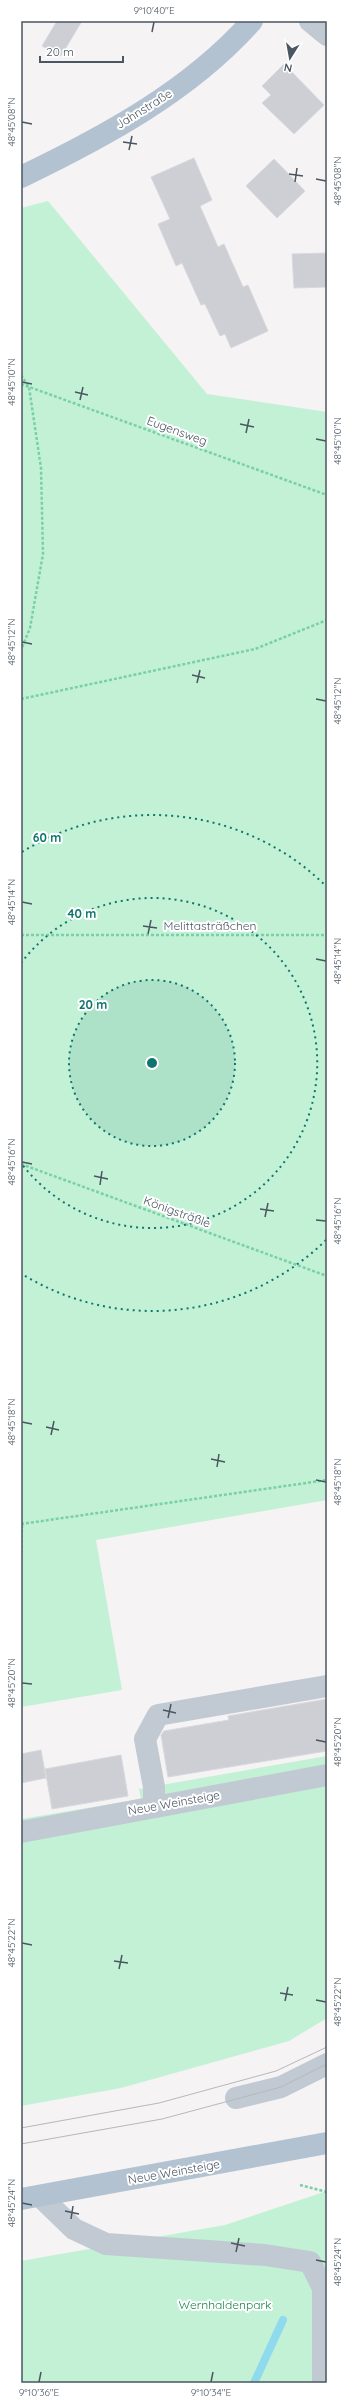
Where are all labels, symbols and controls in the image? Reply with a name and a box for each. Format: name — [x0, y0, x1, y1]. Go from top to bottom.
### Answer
text: 9°10'40"E — [133, 4, 175, 17]
scale bar — [40, 38, 123, 64]
north arrow — [270, 38, 310, 78]
text: 20 m — [46, 44, 74, 59]
text: N — [283, 60, 293, 75]
street label: Jahnstraße — [113, 85, 175, 132]
text: 48°45'08"N — [5, 97, 18, 147]
text: 48°45'08"N — [331, 156, 344, 206]
text: 48°45'10"N — [5, 358, 18, 406]
street label: Eugensweg — [145, 413, 209, 448]
text: 48°45'10"N — [331, 417, 344, 465]
text: 48°45'12"N — [5, 618, 18, 666]
text: 48°45'12"N — [331, 677, 344, 725]
text: 60 m — [33, 830, 61, 845]
text: 48°45'14"N — [5, 879, 18, 925]
text: 40 m — [68, 906, 96, 921]
street label: Melittasträßchen — [164, 918, 256, 933]
text: 48°45'14"N — [331, 938, 344, 984]
text: 20 m — [79, 997, 107, 1012]
centre of rings — [145, 1056, 159, 1070]
text: 48°45'16"N — [5, 1139, 18, 1185]
street label: Königsträßle — [142, 1192, 213, 1231]
text: 48°45'16"N — [331, 1198, 344, 1244]
text: 48°45'18"N — [5, 1399, 18, 1445]
text: 48°45'18"N — [331, 1459, 344, 1505]
text: 48°45'20"N — [5, 1658, 18, 1708]
text: 48°45'20"N — [331, 1717, 344, 1767]
street label: Neue Weinsteige — [127, 1787, 221, 1818]
text: 48°45'22"N — [5, 1919, 18, 1967]
text: 48°45'22"N — [331, 1978, 344, 2026]
street label: Neue Weinsteige — [127, 2156, 221, 2187]
text: 48°45'24"N — [5, 2179, 18, 2227]
text: 48°45'24"N — [331, 2238, 344, 2286]
park label: Wernhaldenpark — [178, 2297, 272, 2312]
text: 9°10'36"E — [19, 2386, 60, 2399]
text: 9°10'34"E — [191, 2386, 232, 2399]

